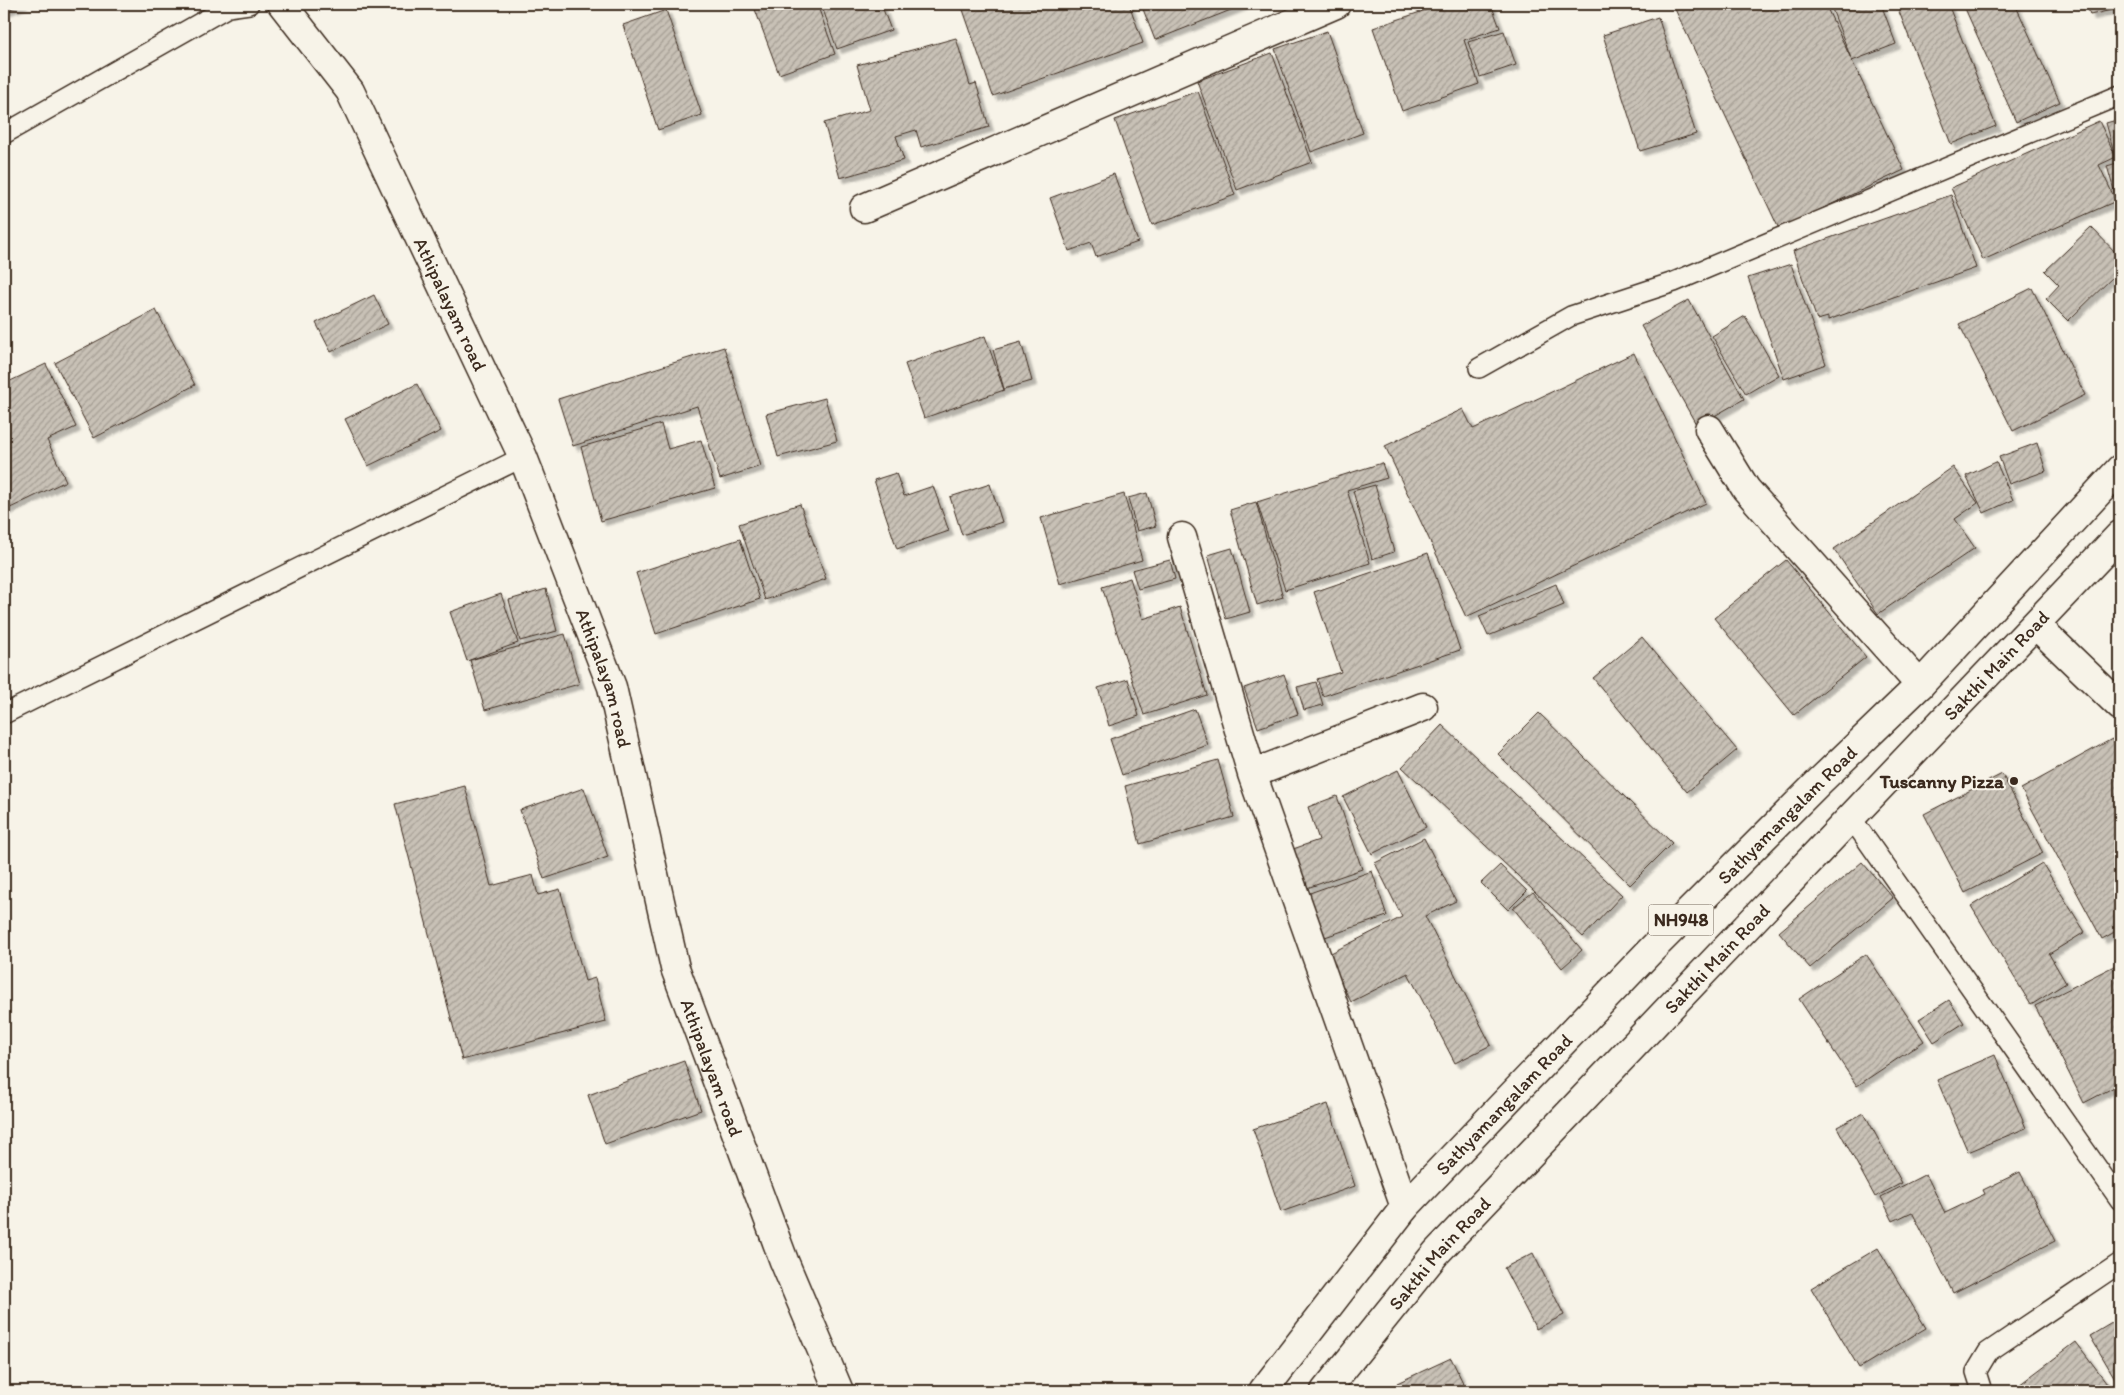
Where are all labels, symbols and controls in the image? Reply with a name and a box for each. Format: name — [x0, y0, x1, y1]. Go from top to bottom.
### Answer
street label: Athipalayam road — [409, 234, 492, 374]
street label: Athipalayam road — [571, 605, 637, 750]
street label: Sakthi Main Road — [1938, 605, 2054, 725]
street label: Sathyamangalam Road — [1712, 740, 1862, 889]
place label: Tuscanny Pizza — [1879, 770, 2005, 793]
marker: Tuscanny Pizza — [2008, 775, 2020, 787]
street label: Sakthi Main Road — [1659, 899, 1774, 1018]
road number: NH948 — [1648, 904, 1714, 936]
street label: Athipalayam road — [676, 996, 748, 1139]
street label: Sathyamangalam Road — [1431, 1028, 1577, 1180]
street label: Sakthi Main Road — [1383, 1192, 1495, 1314]

